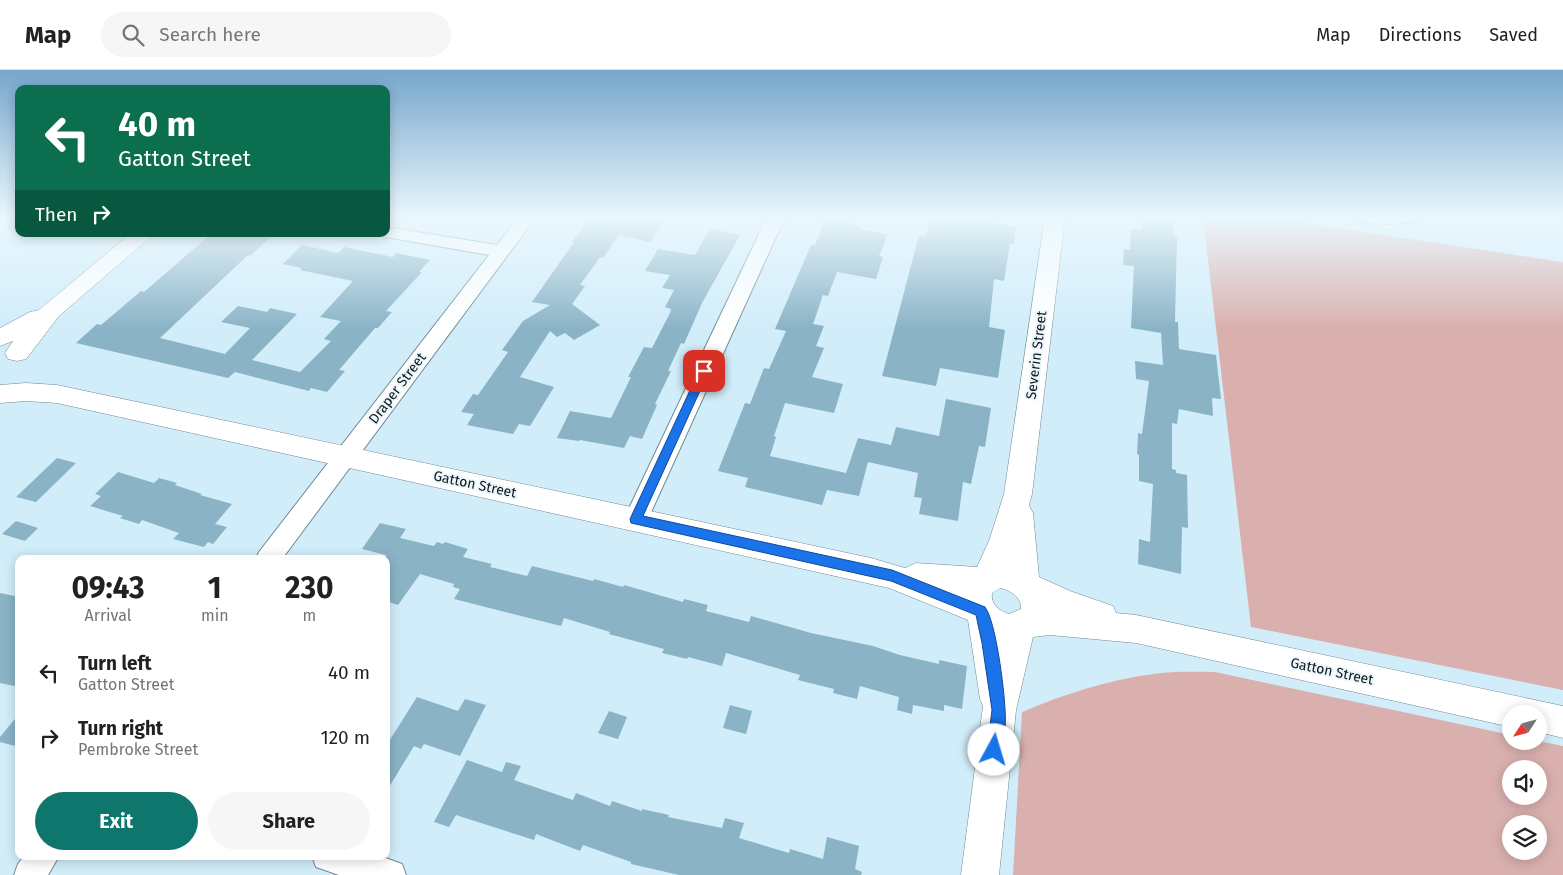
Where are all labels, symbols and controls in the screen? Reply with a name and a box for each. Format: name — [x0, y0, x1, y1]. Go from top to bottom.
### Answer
search box — [101, 12, 451, 57]
text: Map — [25, 21, 71, 49]
icon: search — [119, 21, 147, 49]
text: Search here — [159, 23, 261, 46]
text: Map — [1316, 24, 1351, 46]
text: Directions — [1379, 24, 1461, 46]
text: Saved — [1489, 24, 1538, 46]
text: 40 m — [118, 103, 196, 145]
icon: left — [35, 105, 100, 170]
text: Gatton Street — [118, 145, 251, 172]
icon: right — [87, 200, 115, 228]
text: Then — [35, 203, 77, 226]
street label: Severin Street — [1023, 309, 1050, 400]
street label: Draper Street — [365, 349, 430, 427]
pin — [683, 350, 725, 392]
icon: arrive — [690, 357, 718, 385]
street label: Gatton Street — [432, 467, 519, 502]
text: 09:43 — [71, 570, 145, 606]
text: 1 — [208, 570, 222, 606]
text: 230 — [285, 570, 334, 606]
text: Arrival — [85, 606, 131, 625]
text: min — [201, 606, 229, 625]
text: m — [302, 606, 316, 625]
text: Turn left — [78, 652, 152, 675]
street label: Gatton Street — [1289, 654, 1376, 689]
icon: left — [35, 659, 63, 687]
text: 40 m — [328, 661, 370, 684]
text: Gatton Street — [78, 675, 174, 694]
north arrow — [1502, 705, 1548, 750]
map controls — [1502, 705, 1547, 860]
text: Turn right — [78, 717, 163, 740]
position arrow — [967, 723, 1019, 775]
icon: right — [35, 724, 63, 752]
text: 120 m — [320, 726, 370, 749]
text: Pembroke Street — [78, 740, 198, 759]
button: sound — [1502, 760, 1547, 805]
button: Exit — [35, 792, 198, 850]
button: Share — [208, 792, 370, 850]
button: layers — [1502, 815, 1547, 860]

